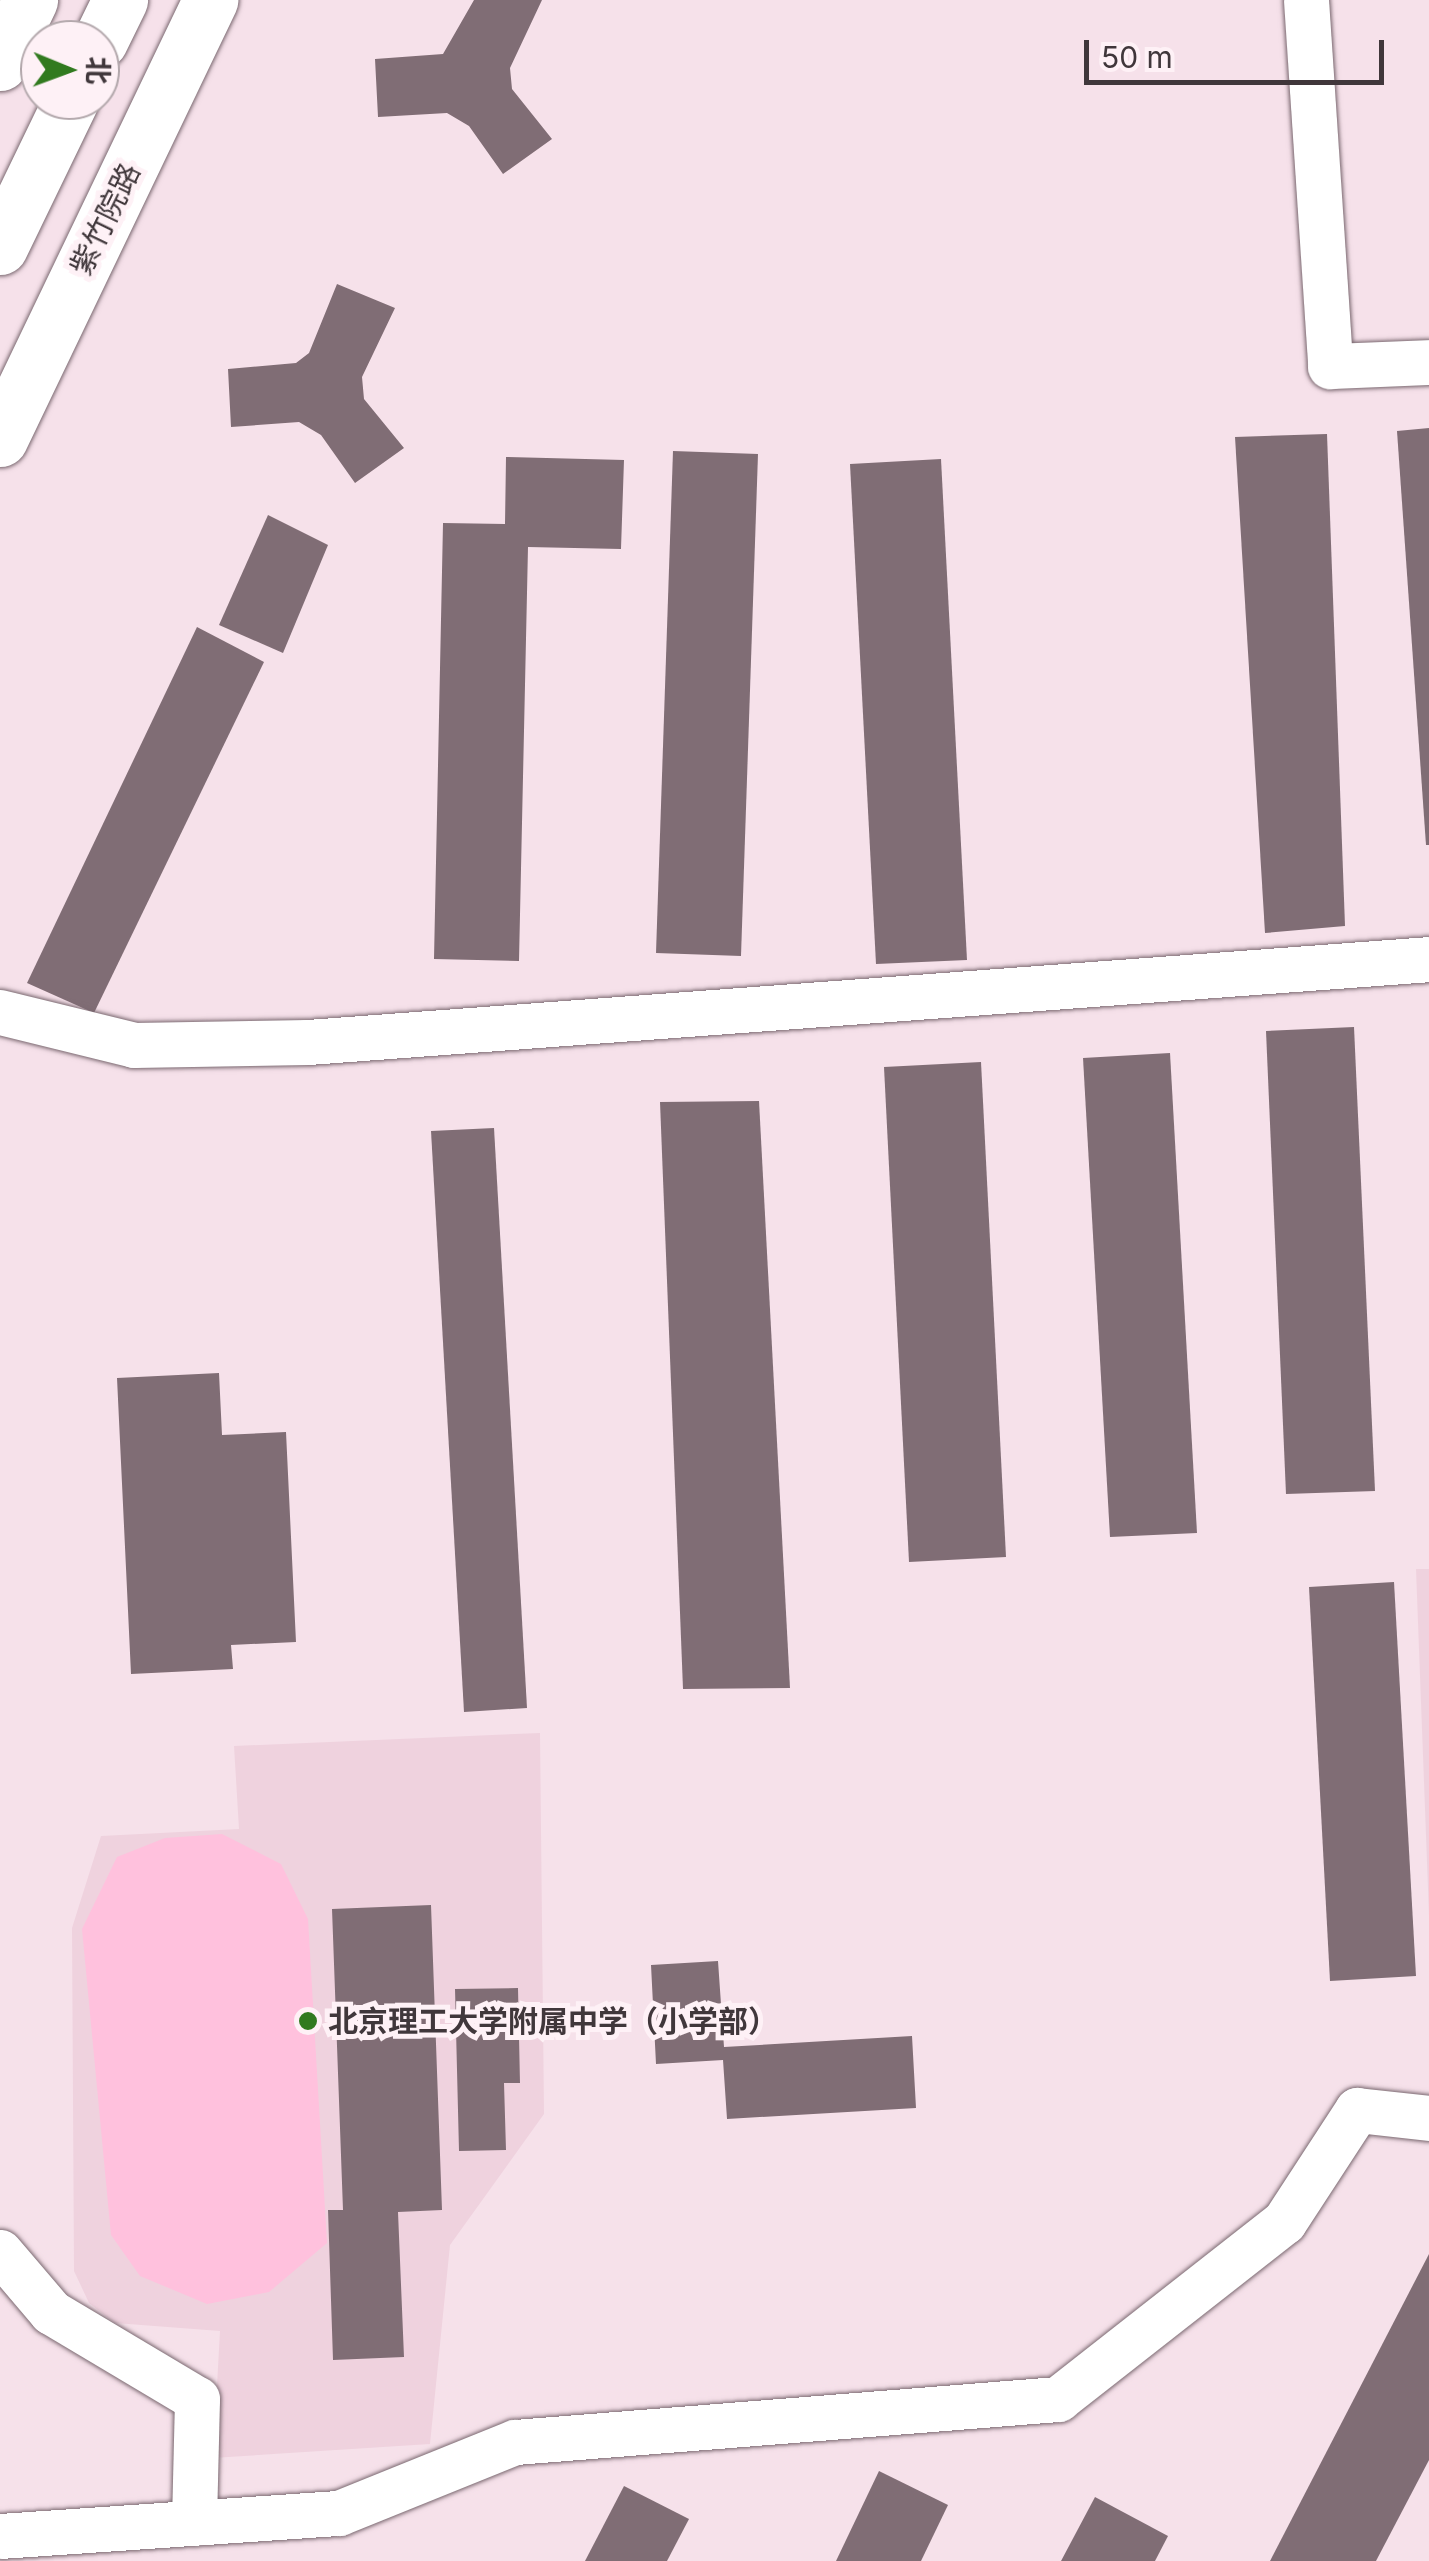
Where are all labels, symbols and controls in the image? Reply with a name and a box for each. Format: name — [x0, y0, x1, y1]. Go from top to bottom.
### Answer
north arrow — [20, 20, 120, 120]
scale bar — [1089, 20, 1389, 82]
text: 50 m — [1101, 39, 1173, 75]
text: 北 — [81, 56, 115, 85]
street label: 紫竹院路 — [63, 157, 147, 281]
place label: 北京理工大学附属中学（小学部） — [328, 2003, 778, 2039]
marker: 北京理工大学附属中学（小学部） — [297, 2010, 319, 2032]

